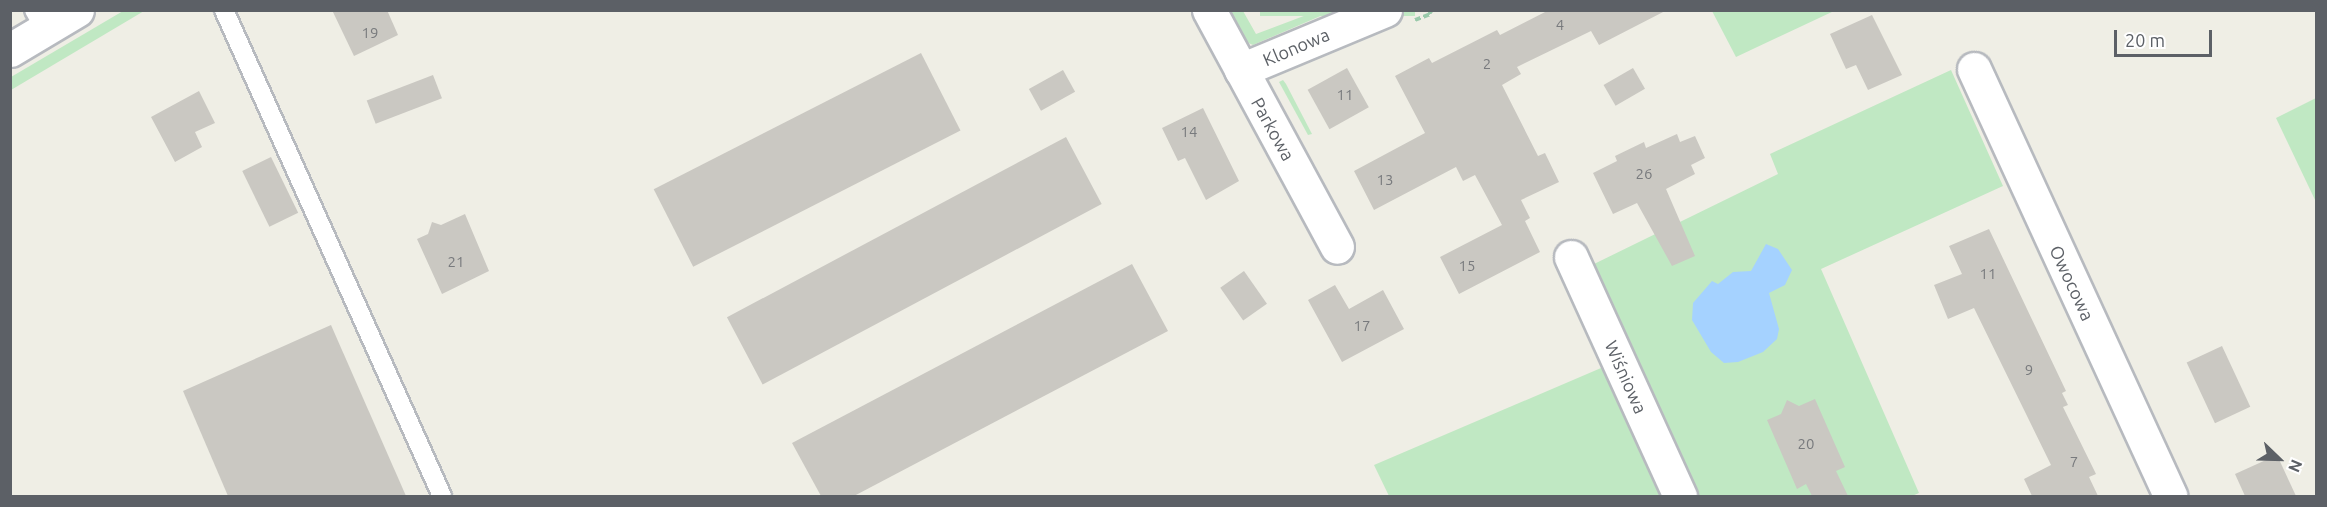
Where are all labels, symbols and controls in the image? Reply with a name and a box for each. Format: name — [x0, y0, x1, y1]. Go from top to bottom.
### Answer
house number: 4 — [1556, 16, 1564, 34]
scale bar — [2117, 18, 2214, 56]
street label: Klonowa — [1259, 23, 1333, 71]
house number: 19 — [362, 24, 378, 42]
text: 20 m — [2125, 30, 2165, 50]
house number: 2 — [1483, 55, 1491, 73]
house number: 11 — [1337, 86, 1353, 104]
street label: Parkowa — [1247, 94, 1299, 164]
house number: 14 — [1181, 123, 1197, 141]
house number: 26 — [1636, 165, 1652, 183]
house number: 13 — [1377, 171, 1393, 189]
street label: Owocowa — [2045, 242, 2099, 324]
house number: 21 — [448, 253, 464, 271]
house number: 15 — [1459, 257, 1475, 275]
house number: 11 — [1980, 265, 1996, 283]
house number: 17 — [1354, 317, 1370, 335]
street label: Wiśniowa — [1600, 337, 1652, 417]
house number: 9 — [2025, 361, 2033, 379]
north arrow — [2249, 429, 2309, 489]
house number: 20 — [1798, 435, 1814, 453]
house number: 7 — [2070, 453, 2078, 471]
text: N — [2285, 457, 2306, 475]

